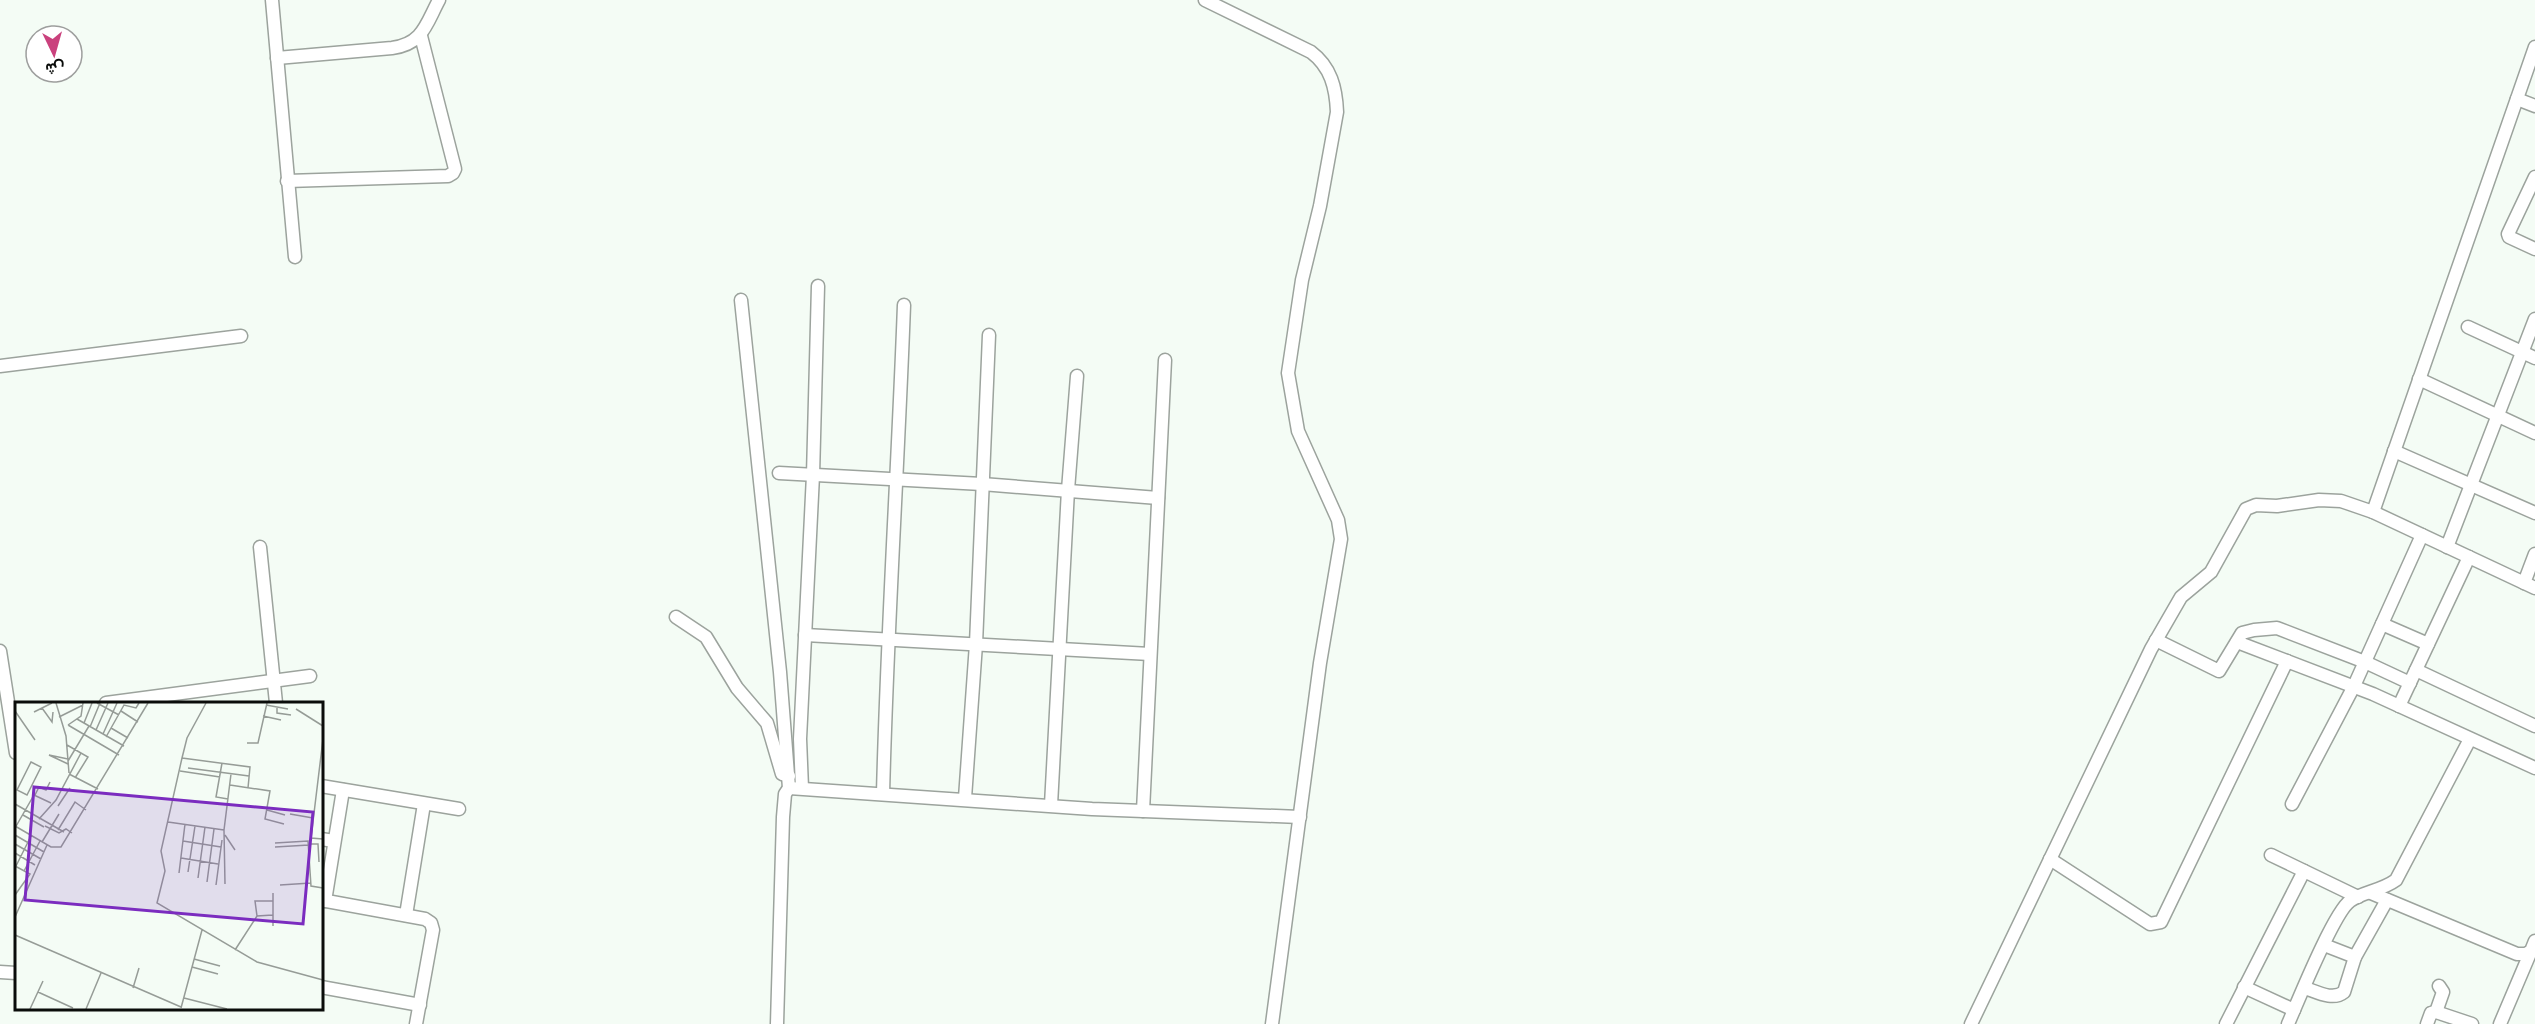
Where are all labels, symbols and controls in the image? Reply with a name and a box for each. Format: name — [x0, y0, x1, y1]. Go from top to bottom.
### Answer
north arrow — [24, 24, 84, 84]
text: ش — [45, 58, 66, 80]
inset map — [15, 702, 322, 1009]

